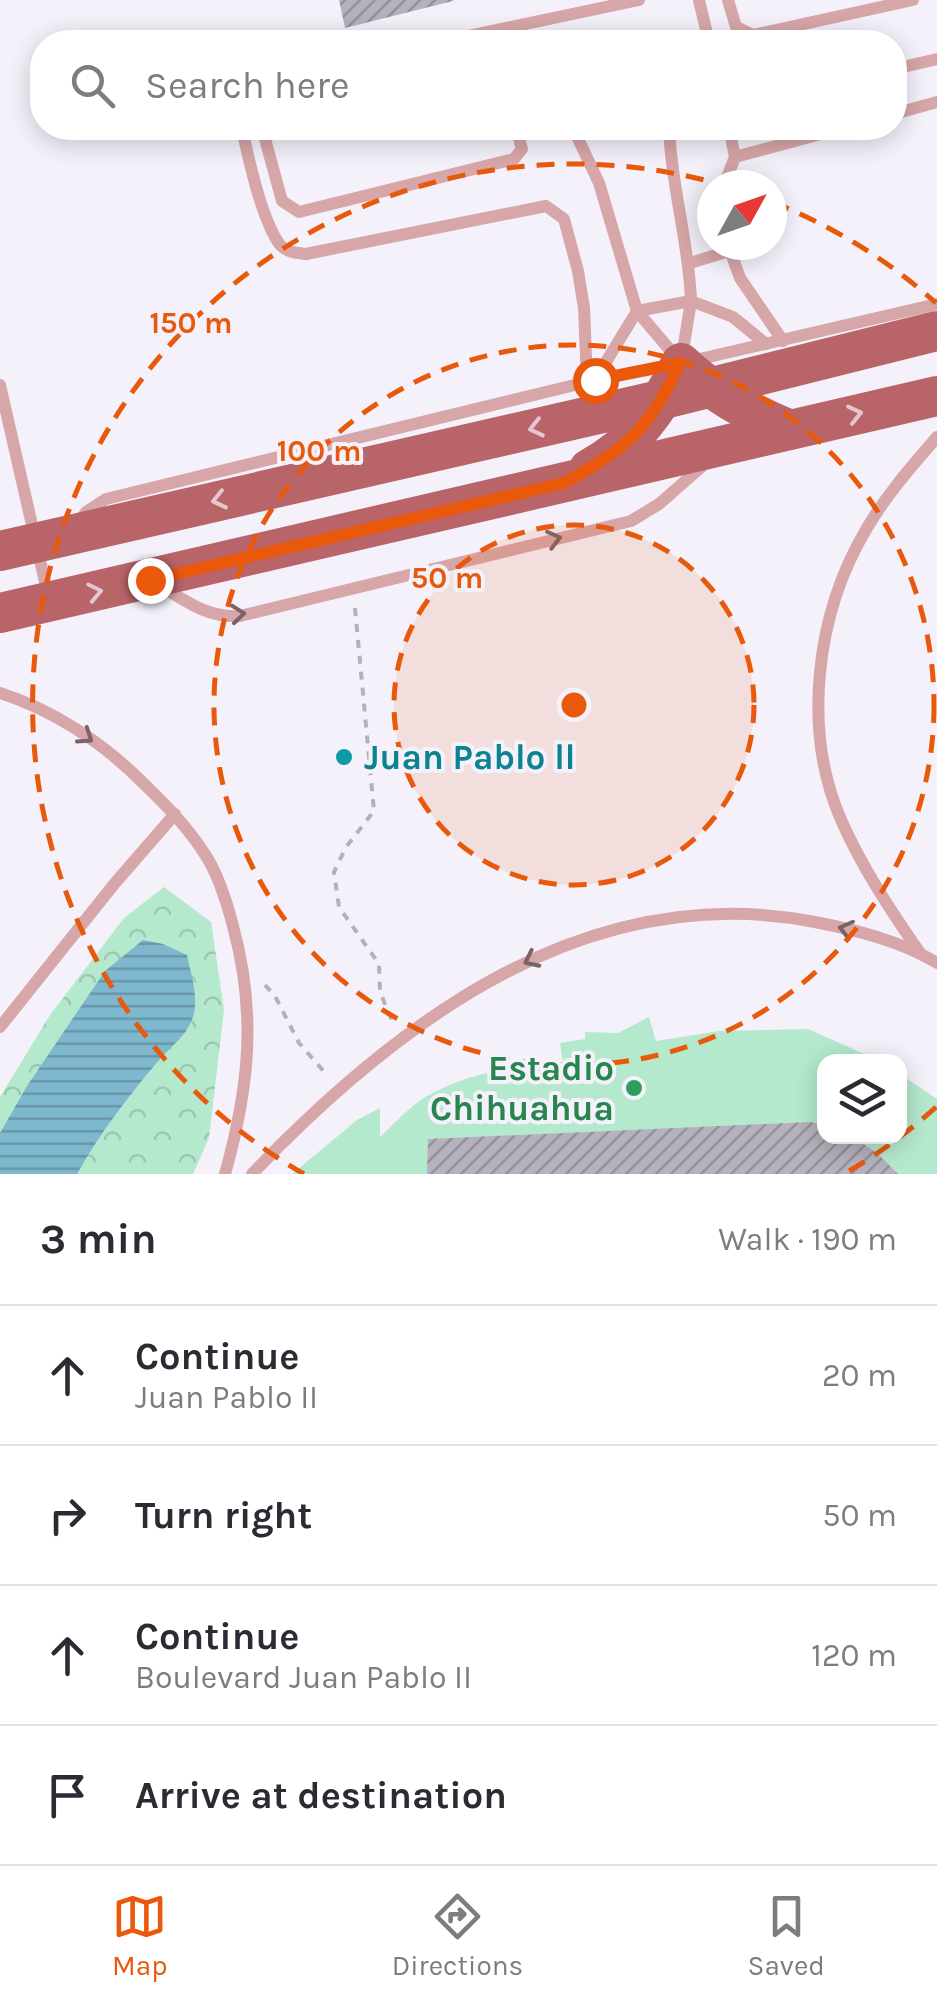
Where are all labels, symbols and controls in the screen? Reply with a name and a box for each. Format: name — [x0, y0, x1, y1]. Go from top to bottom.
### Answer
search box — [30, 30, 907, 140]
icon: search — [65, 58, 120, 113]
text: Search here — [145, 63, 349, 108]
north arrow — [697, 170, 787, 260]
text: 150 m — [149, 305, 233, 341]
route start — [573, 358, 619, 404]
one-way arrow — [846, 405, 863, 426]
one-way arrow — [528, 416, 545, 437]
text: 100 m — [277, 433, 361, 469]
one-way arrow — [211, 488, 228, 509]
one-way arrow — [545, 530, 562, 551]
route end — [128, 558, 174, 604]
text: 50 m — [411, 560, 483, 596]
one-way arrow — [86, 583, 103, 604]
one-way arrow — [231, 604, 247, 625]
centre of rings — [556, 687, 592, 723]
one-way arrow — [75, 725, 94, 743]
place label: Juan Pablo ll — [364, 737, 576, 778]
marker: Juan Pablo ll — [333, 746, 355, 768]
one-way arrow — [838, 920, 855, 941]
one-way arrow — [523, 948, 541, 968]
place label: Estadio Chihuahua — [430, 1048, 614, 1129]
map controls — [817, 1054, 907, 1144]
button: layers — [817, 1054, 907, 1144]
marker: Estadio Chihuahua — [623, 1077, 645, 1099]
text: 3 min — [40, 1214, 157, 1264]
text: Walk · 190 m — [718, 1221, 897, 1258]
text: Continue — [135, 1334, 299, 1379]
icon: ahead — [40, 1348, 95, 1403]
text: 20 m — [822, 1357, 897, 1394]
text: Juan Pablo II — [135, 1379, 318, 1416]
icon: right — [40, 1488, 95, 1543]
text: Turn right — [135, 1493, 312, 1538]
text: 50 m — [822, 1497, 897, 1534]
text: Continue — [135, 1614, 299, 1659]
icon: ahead — [40, 1628, 95, 1683]
text: 120 m — [811, 1637, 897, 1674]
text: Boulevard Juan Pablo II — [135, 1659, 472, 1696]
icon: arrive — [40, 1768, 95, 1823]
text: Arrive at destination — [135, 1773, 507, 1818]
tab: Map — [112, 1889, 168, 1982]
tab: Directions — [392, 1889, 523, 1982]
tab: Saved — [747, 1889, 825, 1982]

